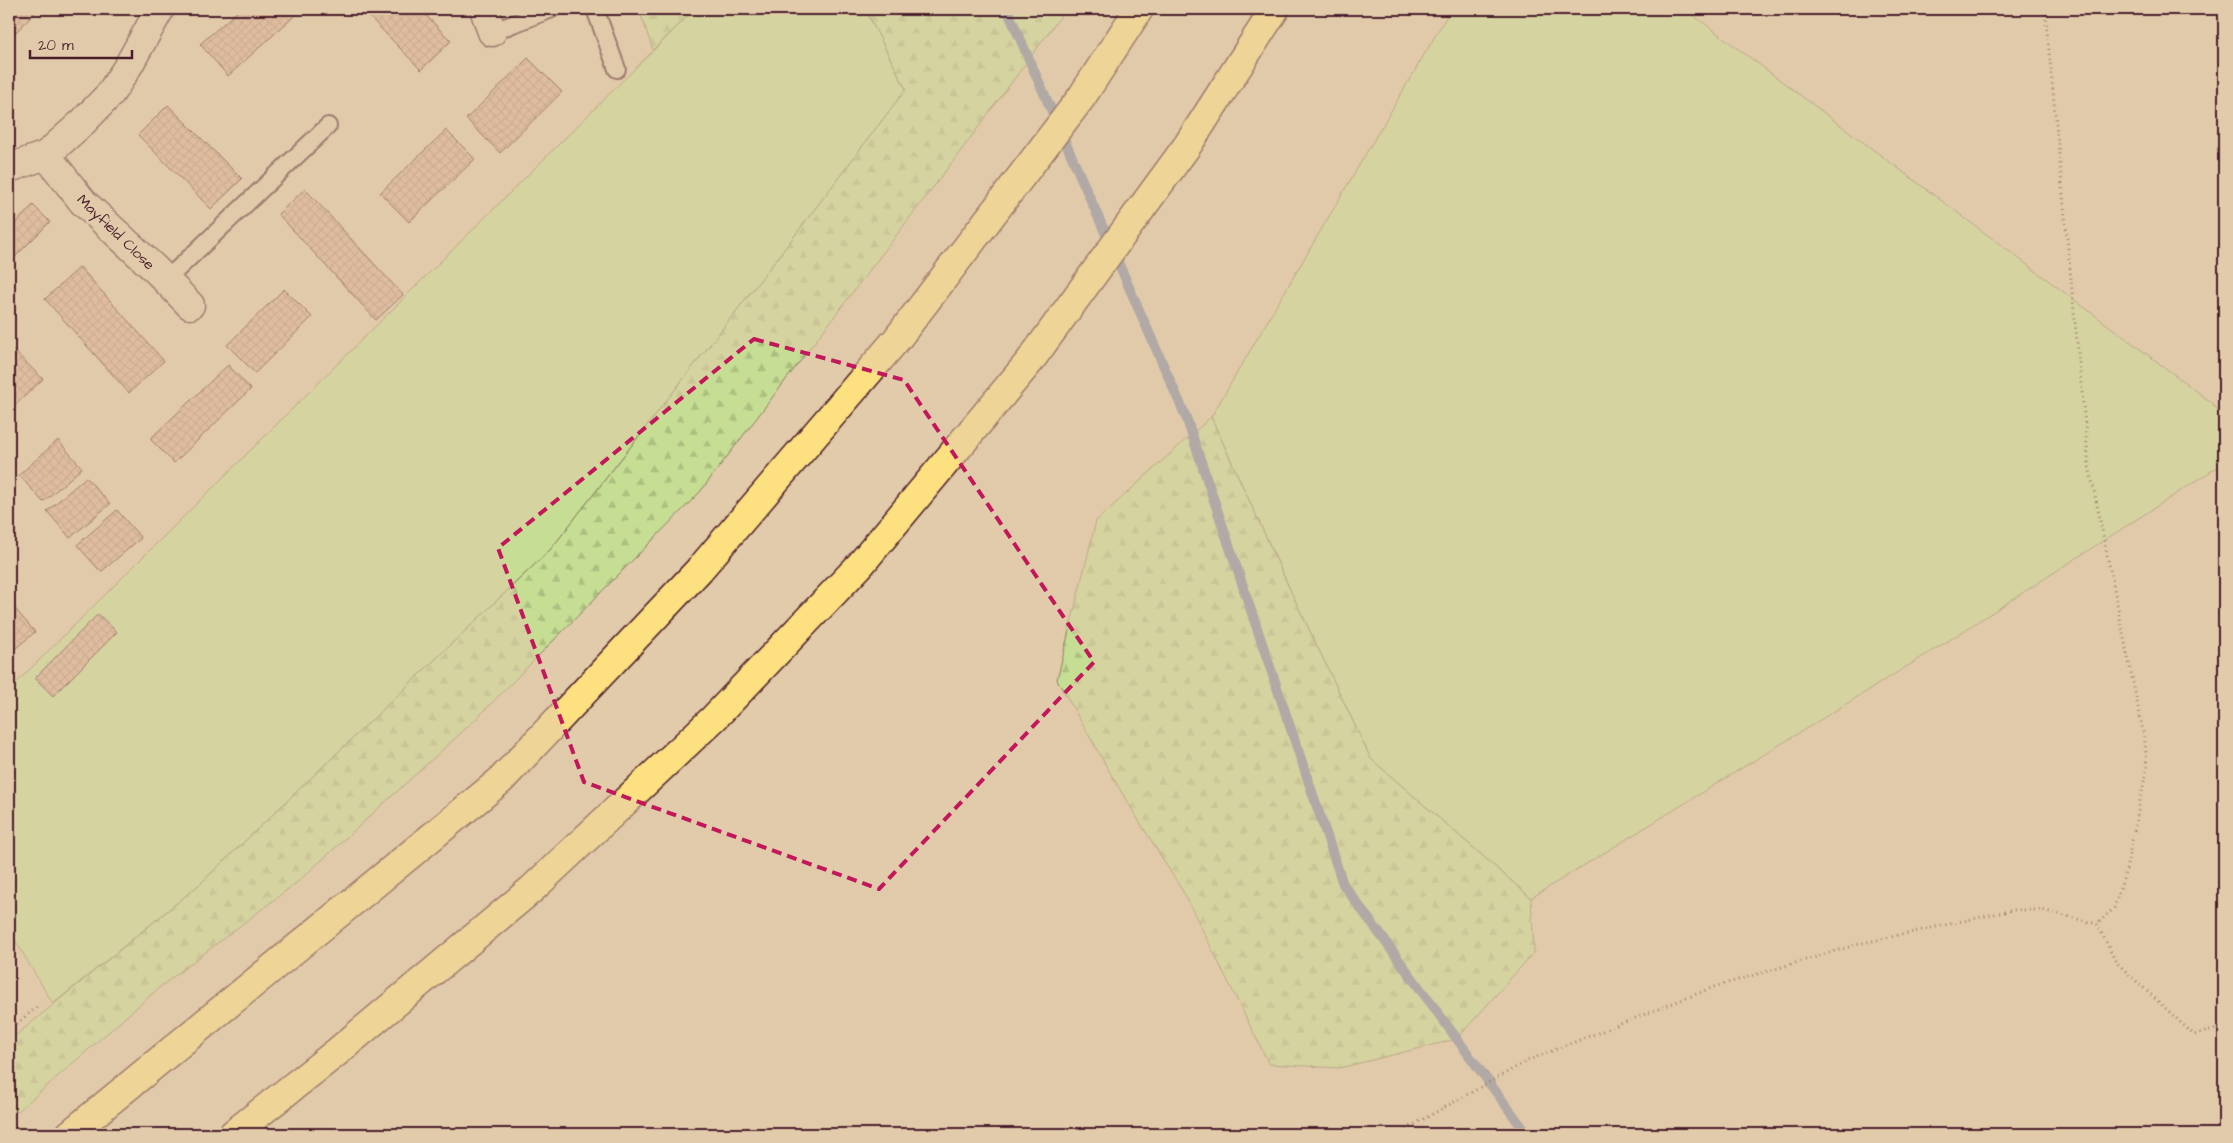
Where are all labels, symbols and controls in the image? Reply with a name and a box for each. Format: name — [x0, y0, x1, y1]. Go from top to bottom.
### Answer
scale bar — [30, 28, 132, 60]
text: 20 m — [38, 35, 74, 56]
street label: Mayfield Close — [71, 190, 159, 276]

